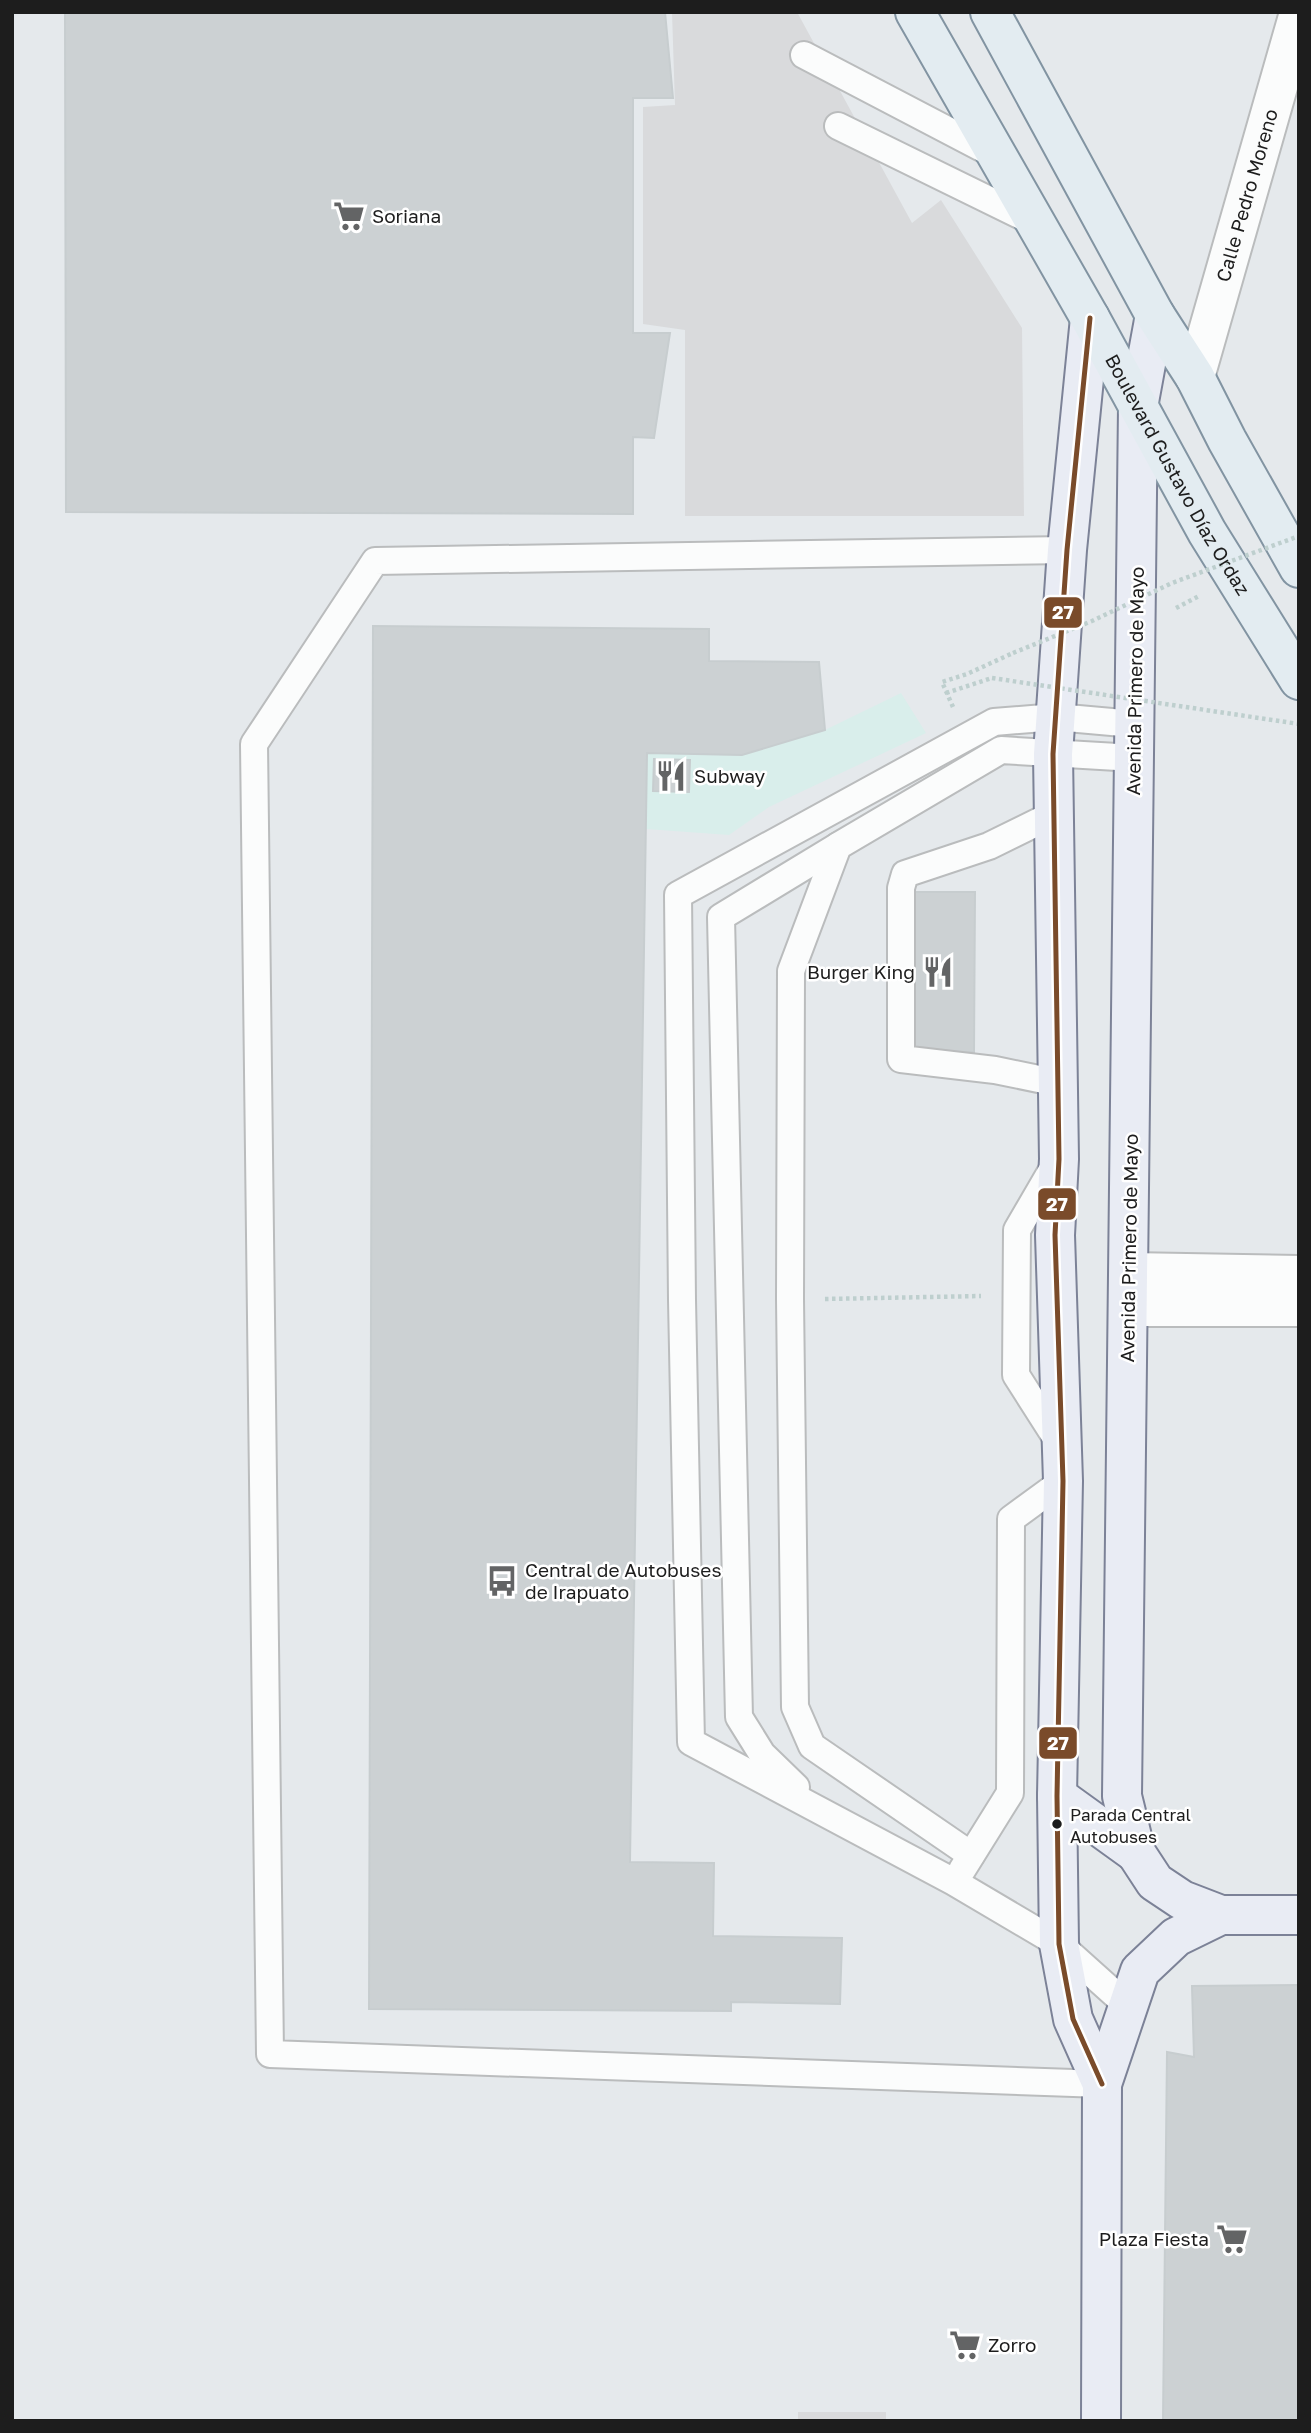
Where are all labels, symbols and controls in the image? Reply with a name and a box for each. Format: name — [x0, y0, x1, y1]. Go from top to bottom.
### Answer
street label: Calle Pedro Moreno — [1211, 106, 1282, 284]
supermarket icon: Soriana — [332, 199, 366, 233]
place label: Soriana — [372, 204, 441, 227]
street label: Boulevard Gustavo Díaz Ordaz — [1101, 350, 1255, 599]
street label: Avenida Primero de Mayo — [1121, 566, 1148, 796]
line badge: 27 — [1043, 596, 1083, 629]
text: 27 — [1052, 600, 1074, 623]
restaurant icon: Subway — [654, 759, 688, 793]
place label: Subway — [694, 764, 766, 787]
restaurant icon: Burger King — [921, 955, 955, 989]
place label: Burger King — [807, 960, 915, 983]
street label: Avenida Primero de Mayo — [1115, 1133, 1142, 1363]
line badge: 27 — [1037, 1187, 1077, 1221]
text: 27 — [1046, 1192, 1068, 1215]
place label: Central de Autobuses de Irapuato — [525, 1558, 721, 1603]
bus stop icon: Central de Autobuses de Irapuato — [485, 1564, 519, 1598]
line badge: 27 — [1038, 1726, 1078, 1760]
text: 27 — [1047, 1731, 1069, 1754]
place label: Parada Central Autobuses — [1070, 1804, 1191, 1847]
marker: Parada Central Autobuses — [1050, 1817, 1064, 1831]
supermarket icon: Plaza Fiesta — [1215, 2222, 1249, 2256]
place label: Plaza Fiesta — [1099, 2227, 1209, 2250]
supermarket icon: Zorro — [948, 2328, 982, 2362]
place label: Zorro — [988, 2333, 1036, 2356]

